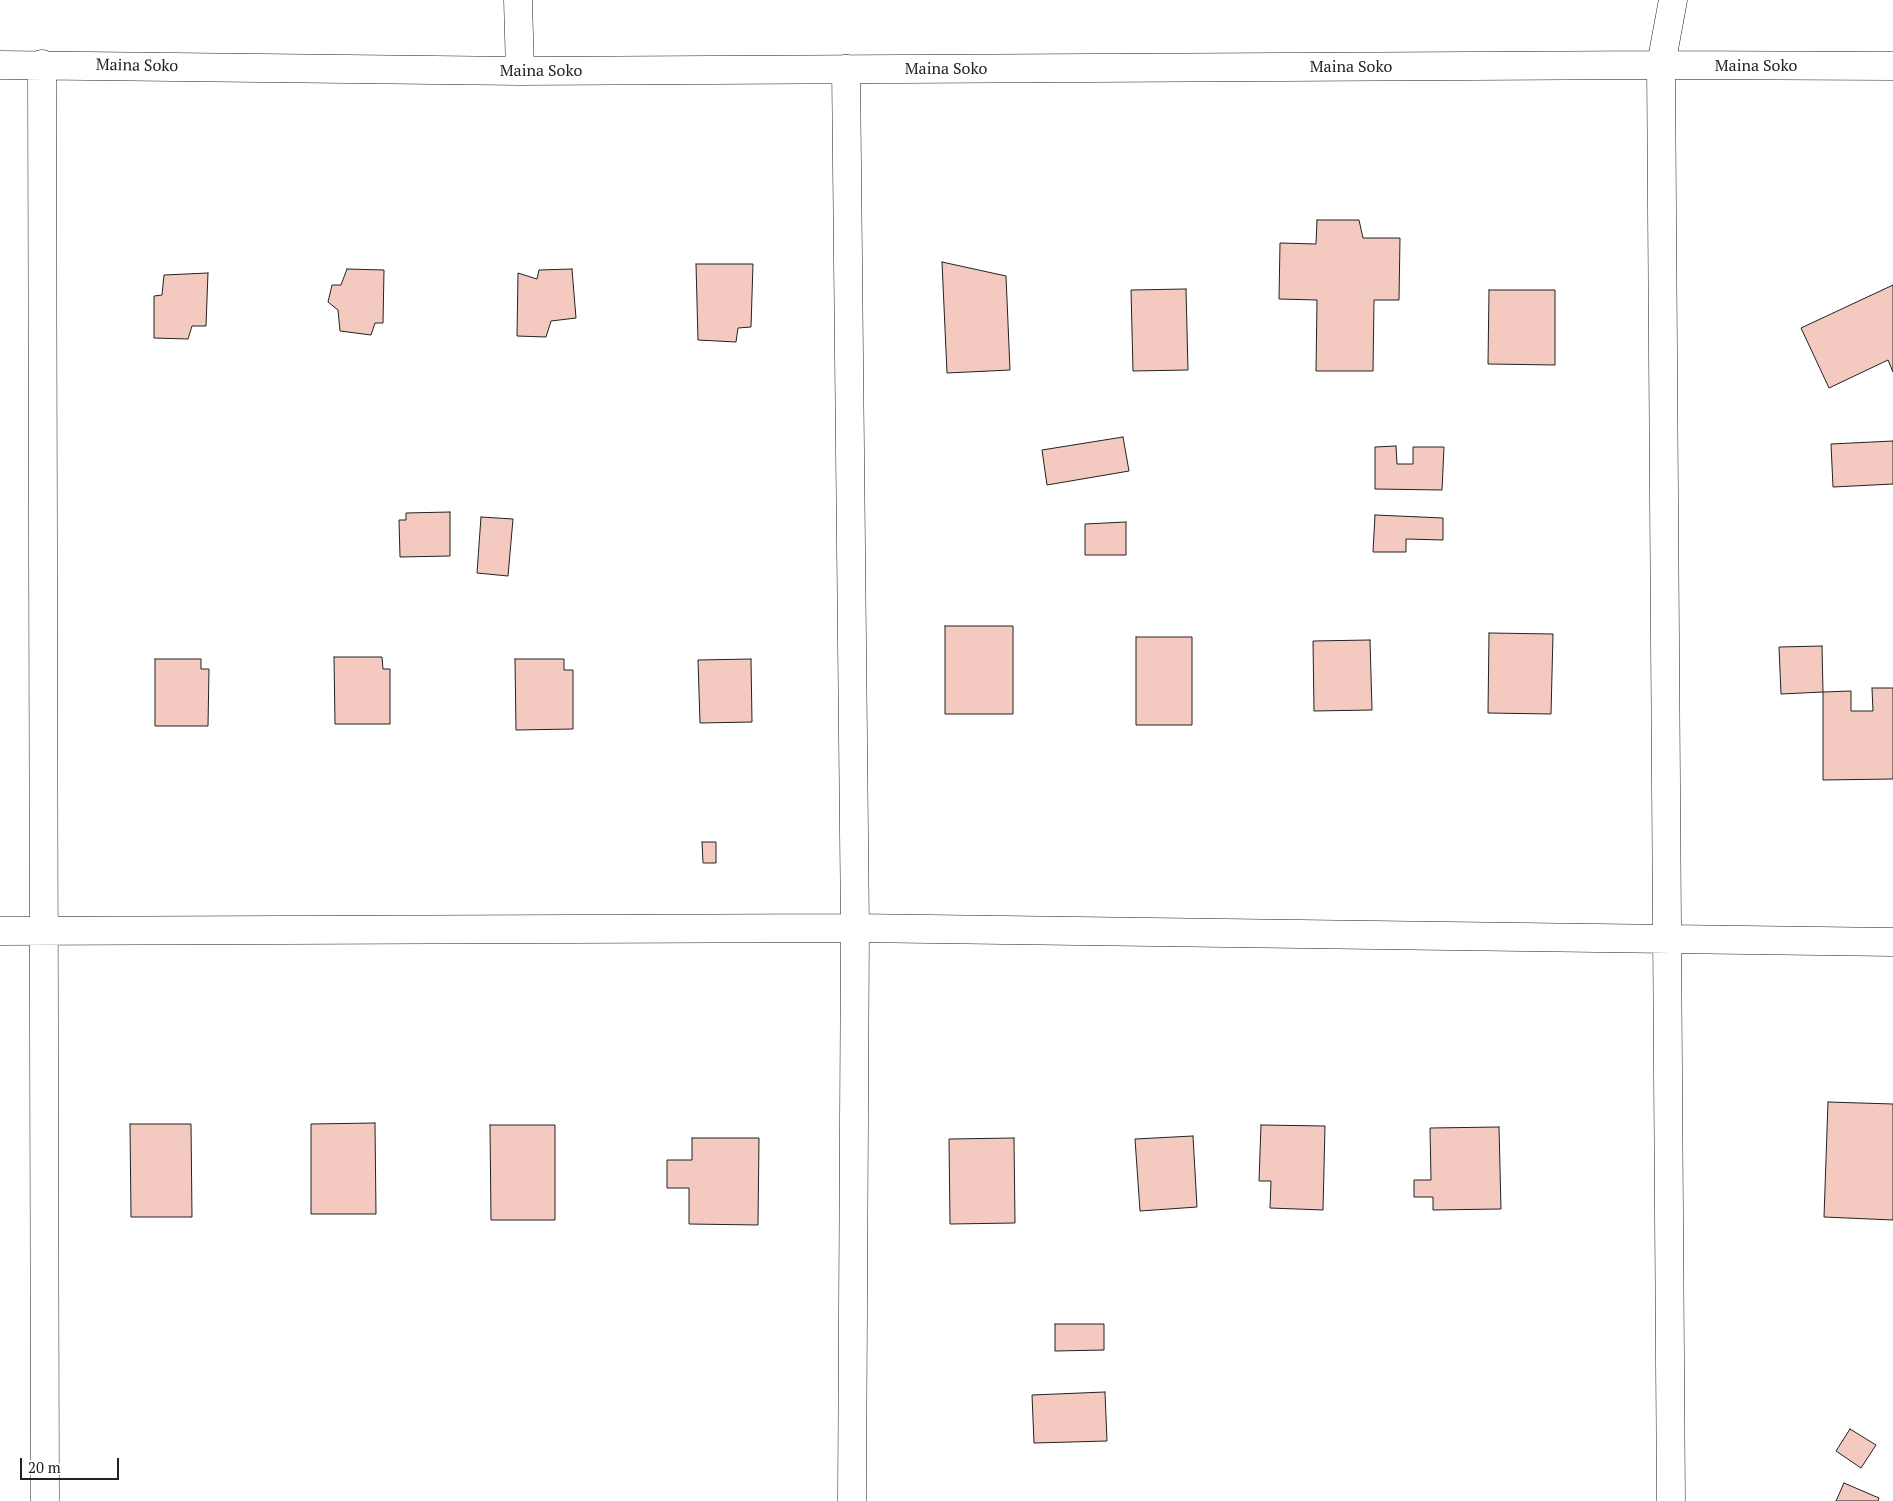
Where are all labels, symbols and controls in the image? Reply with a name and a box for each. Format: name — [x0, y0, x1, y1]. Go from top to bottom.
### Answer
street label: Maina Soko — [96, 56, 178, 76]
street label: Maina Soko — [1715, 56, 1797, 76]
street label: Maina Soko — [1310, 57, 1392, 77]
street label: Maina Soko — [905, 59, 987, 79]
street label: Maina Soko — [500, 61, 582, 81]
scale bar — [22, 1448, 121, 1480]
text: 20 m — [28, 1457, 61, 1477]

